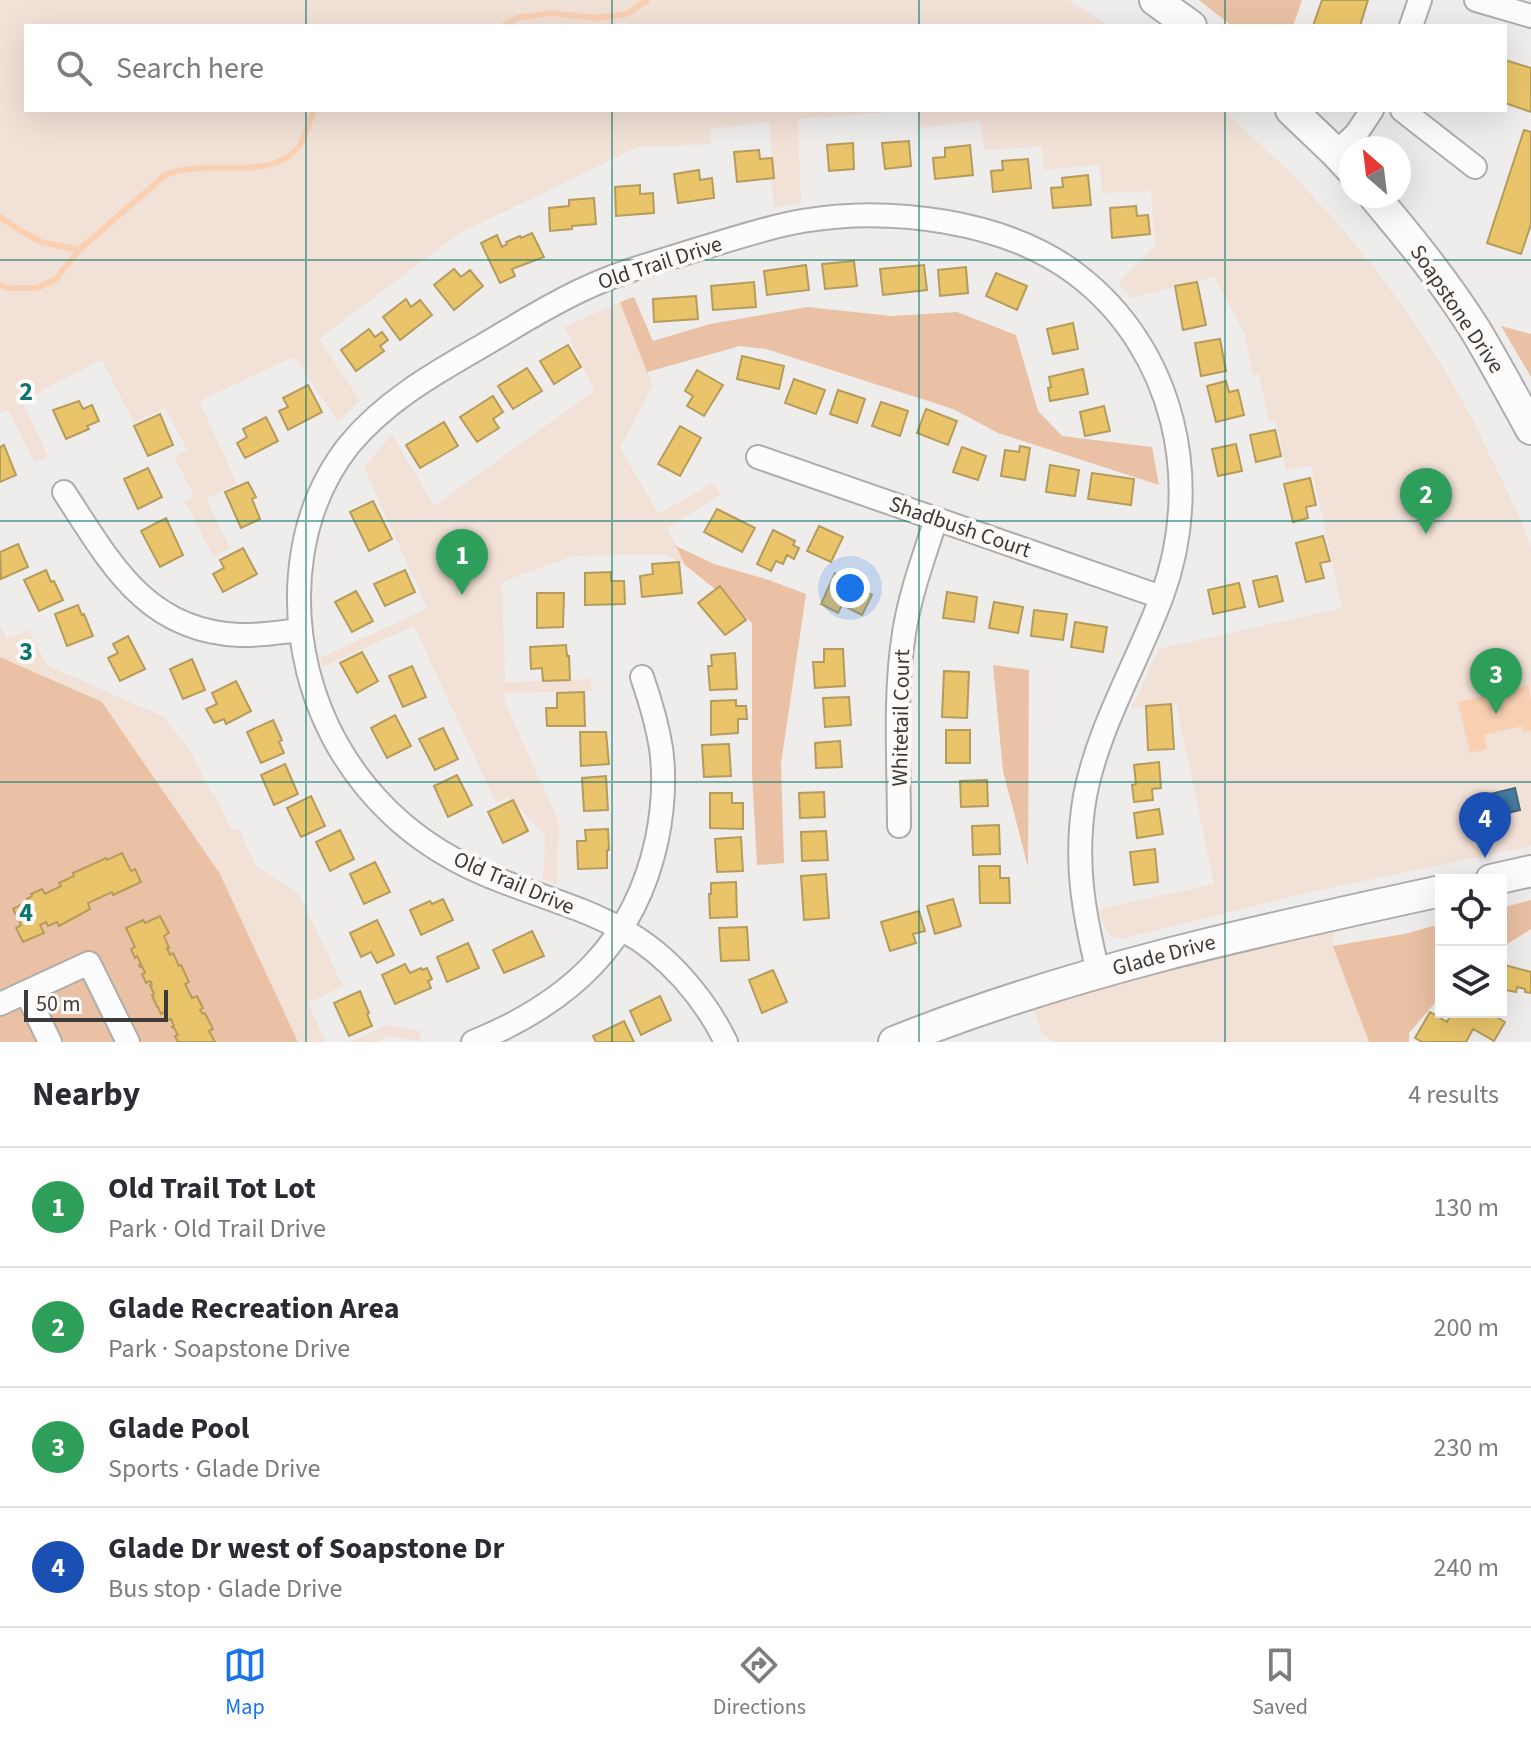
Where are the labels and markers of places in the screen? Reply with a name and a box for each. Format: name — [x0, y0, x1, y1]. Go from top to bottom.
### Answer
pin: 2 — [1400, 468, 1452, 534]
pin: 1 — [436, 529, 488, 595]
pin: 3 — [1470, 648, 1522, 714]
pin: 4 — [1459, 792, 1511, 858]

